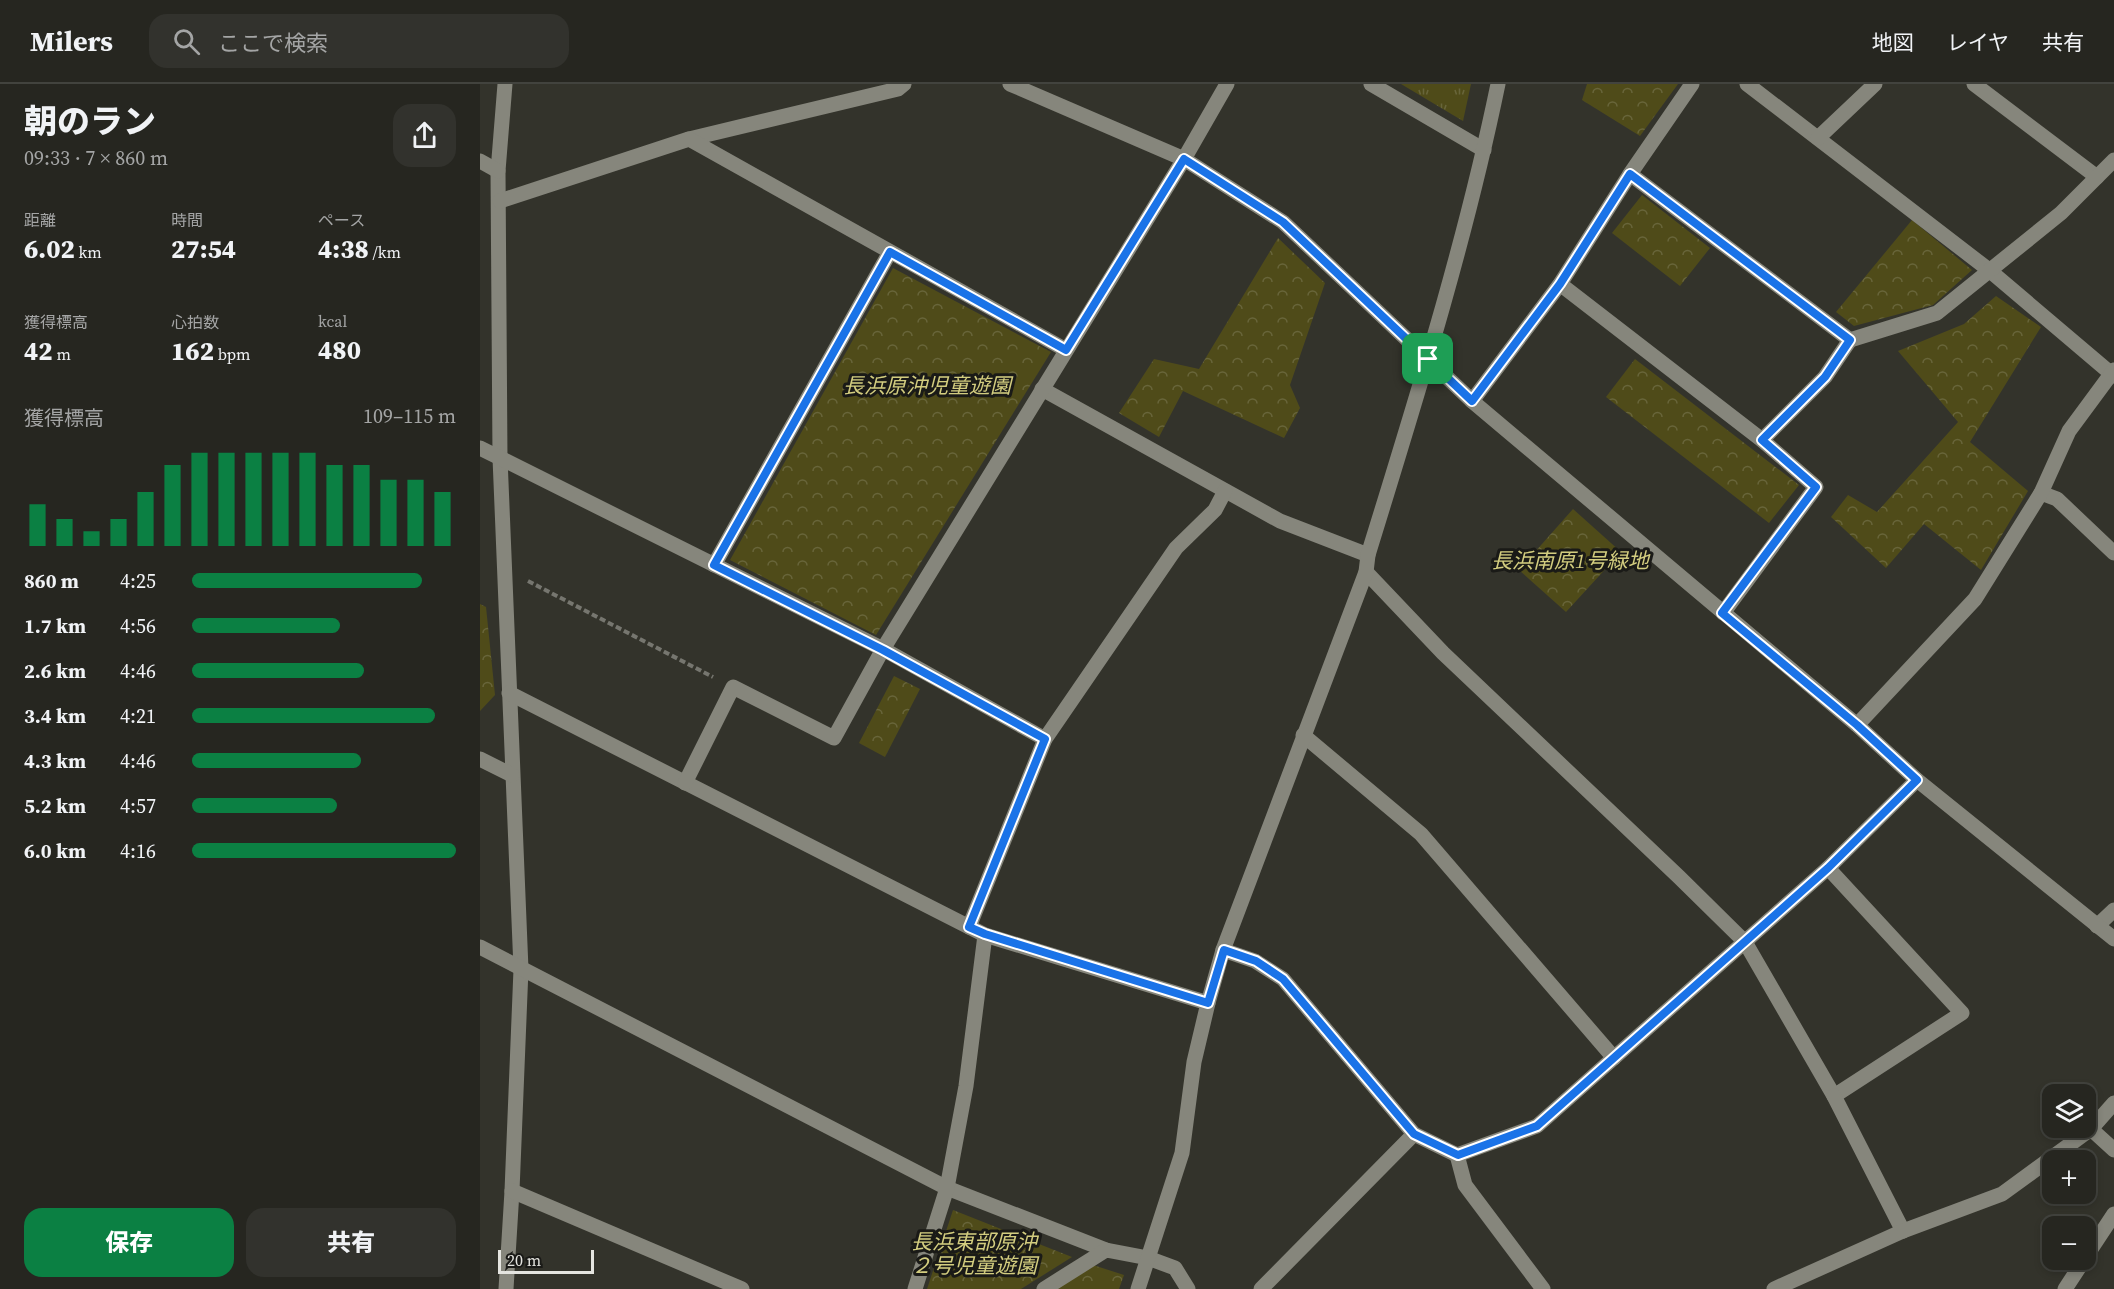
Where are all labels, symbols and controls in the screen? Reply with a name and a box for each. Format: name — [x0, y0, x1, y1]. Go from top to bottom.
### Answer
search box — [149, 14, 569, 68]
text: Milers — [30, 22, 113, 60]
icon: search — [170, 25, 203, 58]
text: ここで検索 — [218, 28, 328, 58]
text: 地図 — [1872, 28, 1914, 57]
text: レイヤ — [1947, 28, 2009, 57]
text: 共有 — [2042, 28, 2084, 57]
text: 朝のラン — [24, 99, 156, 144]
button: share — [393, 104, 456, 167]
text: 09:33 · 7 × 860 m — [24, 144, 168, 172]
text: 距離 — [24, 209, 56, 231]
text: 時間 — [171, 209, 203, 231]
text: ペース — [318, 209, 365, 231]
text: 6.02 — [24, 231, 75, 267]
text: 27:54 — [171, 231, 236, 267]
text: 4:38 — [318, 231, 369, 267]
text: km — [75, 241, 102, 263]
text: /km — [369, 241, 401, 263]
text: kcal — [318, 310, 347, 332]
text: 獲得標高 — [24, 311, 88, 333]
text: 心拍数 — [171, 311, 219, 333]
text: 480 — [318, 332, 361, 368]
text: 42 — [24, 333, 53, 369]
text: 162 — [171, 333, 214, 369]
pin — [1402, 333, 1453, 384]
icon: arrive — [1411, 342, 1444, 375]
text: m — [53, 343, 71, 365]
text: bpm — [214, 343, 251, 365]
park label: 長浜原沖児童遊園 — [843, 371, 1014, 400]
text: 109–115 m — [363, 402, 456, 430]
text: 獲得標高 — [24, 404, 104, 432]
park label: 長浜南原1号緑地 — [1491, 546, 1651, 575]
text: 860 m — [24, 567, 79, 595]
text: 4:25 — [120, 567, 156, 595]
text: 1.7 km — [24, 612, 86, 640]
text: 4:56 — [120, 612, 156, 640]
text: 2.6 km — [24, 657, 86, 685]
text: 4:46 — [120, 657, 156, 685]
text: 3.4 km — [24, 702, 86, 730]
text: 4:21 — [120, 702, 156, 730]
text: 4.3 km — [24, 747, 86, 775]
text: 4:46 — [120, 747, 156, 775]
text: 5.2 km — [24, 792, 86, 820]
text: 4:57 — [120, 792, 156, 820]
text: 6.0 km — [24, 837, 86, 865]
text: 4:16 — [120, 837, 156, 865]
map controls — [2042, 1084, 2096, 1270]
button: layers — [2042, 1084, 2096, 1138]
button: + — [2042, 1150, 2096, 1204]
button: 保存 — [24, 1208, 234, 1277]
button: 共有 — [246, 1208, 456, 1277]
button: − — [2042, 1216, 2096, 1270]
park label: 長浜東部原沖 ２号児童遊園 — [911, 1227, 1040, 1280]
scale bar — [498, 1247, 594, 1274]
text: 20 m — [507, 1249, 541, 1271]

